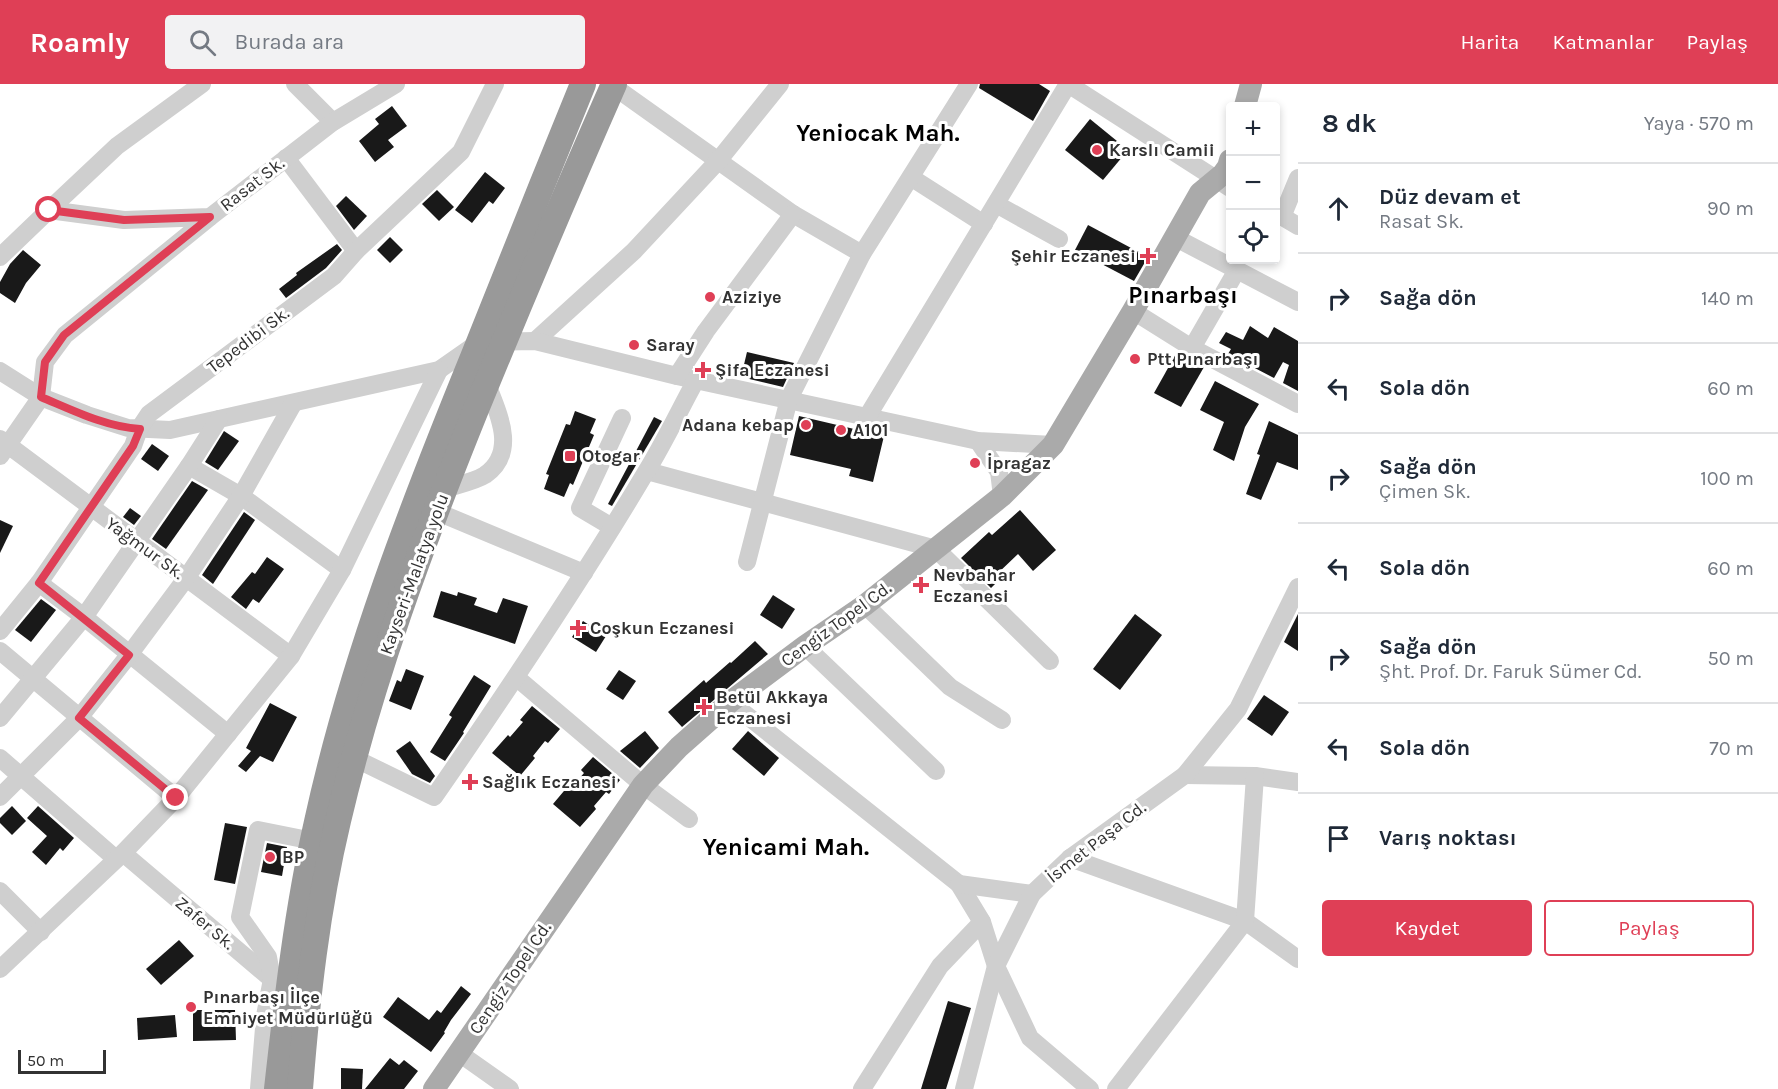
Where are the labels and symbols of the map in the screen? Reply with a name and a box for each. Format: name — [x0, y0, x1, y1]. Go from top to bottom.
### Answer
district label: Yeniocak Mah. — [796, 119, 960, 147]
place label: Karslı Camii — [1109, 139, 1215, 161]
marker: Karslı Camii — [1090, 143, 1104, 157]
street label: Rasat Sk. — [215, 152, 289, 216]
route start — [35, 196, 61, 222]
place label: Şehir Eczanesi — [1011, 245, 1136, 267]
marker: Şehir Eczanesi — [1141, 249, 1155, 263]
district label: Pınarbaşı — [1128, 281, 1238, 309]
place label: Aziziye — [722, 286, 782, 308]
marker: Aziziye — [703, 290, 717, 304]
street label: Tepedibi Sk. — [203, 302, 293, 378]
place label: Saray — [646, 334, 695, 356]
marker: Saray — [627, 338, 641, 352]
place label: Ptt Pınarbaşı — [1147, 348, 1258, 370]
marker: Ptt Pınarbaşı — [1128, 352, 1142, 366]
place label: Şifa Eczanesi — [715, 359, 830, 381]
marker: Şifa Eczanesi — [696, 363, 710, 377]
place label: Adana kebap — [682, 414, 794, 436]
marker: Adana kebap — [799, 418, 813, 432]
place label: A101 — [853, 419, 888, 441]
marker: A101 — [834, 423, 848, 437]
place label: Otogar — [582, 445, 640, 467]
marker: Otogar — [563, 449, 577, 463]
place label: İpragaz — [987, 452, 1051, 474]
marker: İpragaz — [968, 456, 982, 470]
street label: Kayseri-Malatya yolu — [375, 491, 453, 657]
street label: Yağmur Sk. — [101, 512, 189, 584]
place label: Nevbahar Eczanesi — [933, 564, 1015, 607]
street label: Cengiz Topel Cd. — [777, 577, 895, 671]
marker: Nevbahar Eczanesi — [914, 578, 928, 592]
place label: Coşkun Eczanesi — [590, 617, 734, 639]
marker: Coşkun Eczanesi — [571, 621, 585, 635]
place label: Betül Akkaya Eczanesi — [716, 686, 828, 729]
marker: Betül Akkaya Eczanesi — [697, 700, 711, 714]
place label: Sağlık Eczanesi — [482, 771, 617, 793]
marker: Sağlık Eczanesi — [463, 775, 477, 789]
route end — [162, 784, 188, 810]
street label: İsmet Paşa Cd. — [1042, 796, 1150, 888]
district label: Yenicami Mah. — [703, 833, 869, 861]
place label: BP — [282, 846, 304, 868]
marker: BP — [263, 850, 277, 864]
street label: Zafer Sk. — [171, 892, 239, 954]
street label: Cengiz Topel Cd. — [464, 918, 556, 1038]
place label: Pınarbaşı İlçe Emniyet Müdürlüğü — [203, 986, 373, 1029]
marker: Pınarbaşı İlçe Emniyet Müdürlüğü — [184, 1000, 198, 1014]
scale bar — [18, 1047, 106, 1074]

